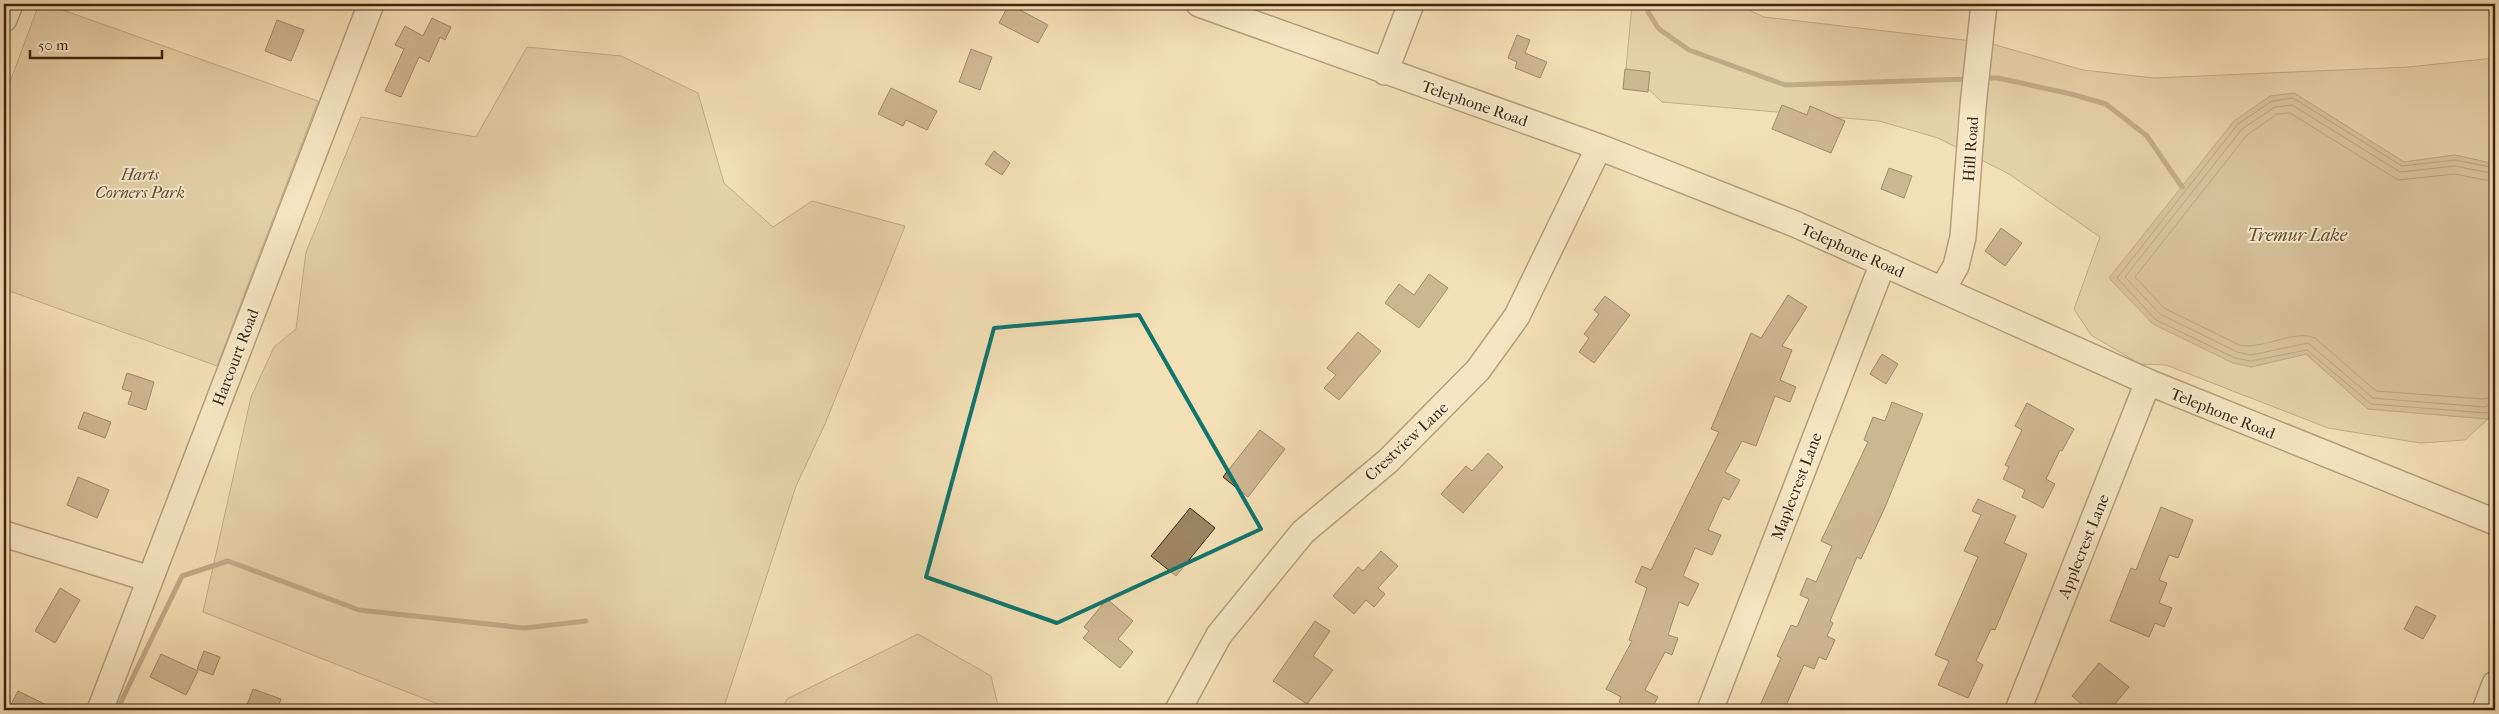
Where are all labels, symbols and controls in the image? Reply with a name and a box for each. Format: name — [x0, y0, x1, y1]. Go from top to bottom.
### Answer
scale bar — [30, 28, 162, 60]
text: 50 m — [38, 36, 69, 54]
street label: Telephone Road — [1419, 76, 1531, 131]
street label: Hill Road — [1959, 116, 1982, 182]
park label: Harts Corners Park — [95, 165, 185, 202]
street label: Telephone Road — [1798, 219, 1908, 282]
water label: Tremur Lake — [2247, 225, 2348, 246]
street label: Harcourt Road — [208, 306, 263, 408]
street label: Telephone Road — [2168, 384, 2278, 443]
street label: Crestview Lane — [1361, 398, 1452, 485]
street label: Maplecrest Lane — [1767, 430, 1826, 543]
street label: Applecrest Lane — [2054, 491, 2113, 602]

